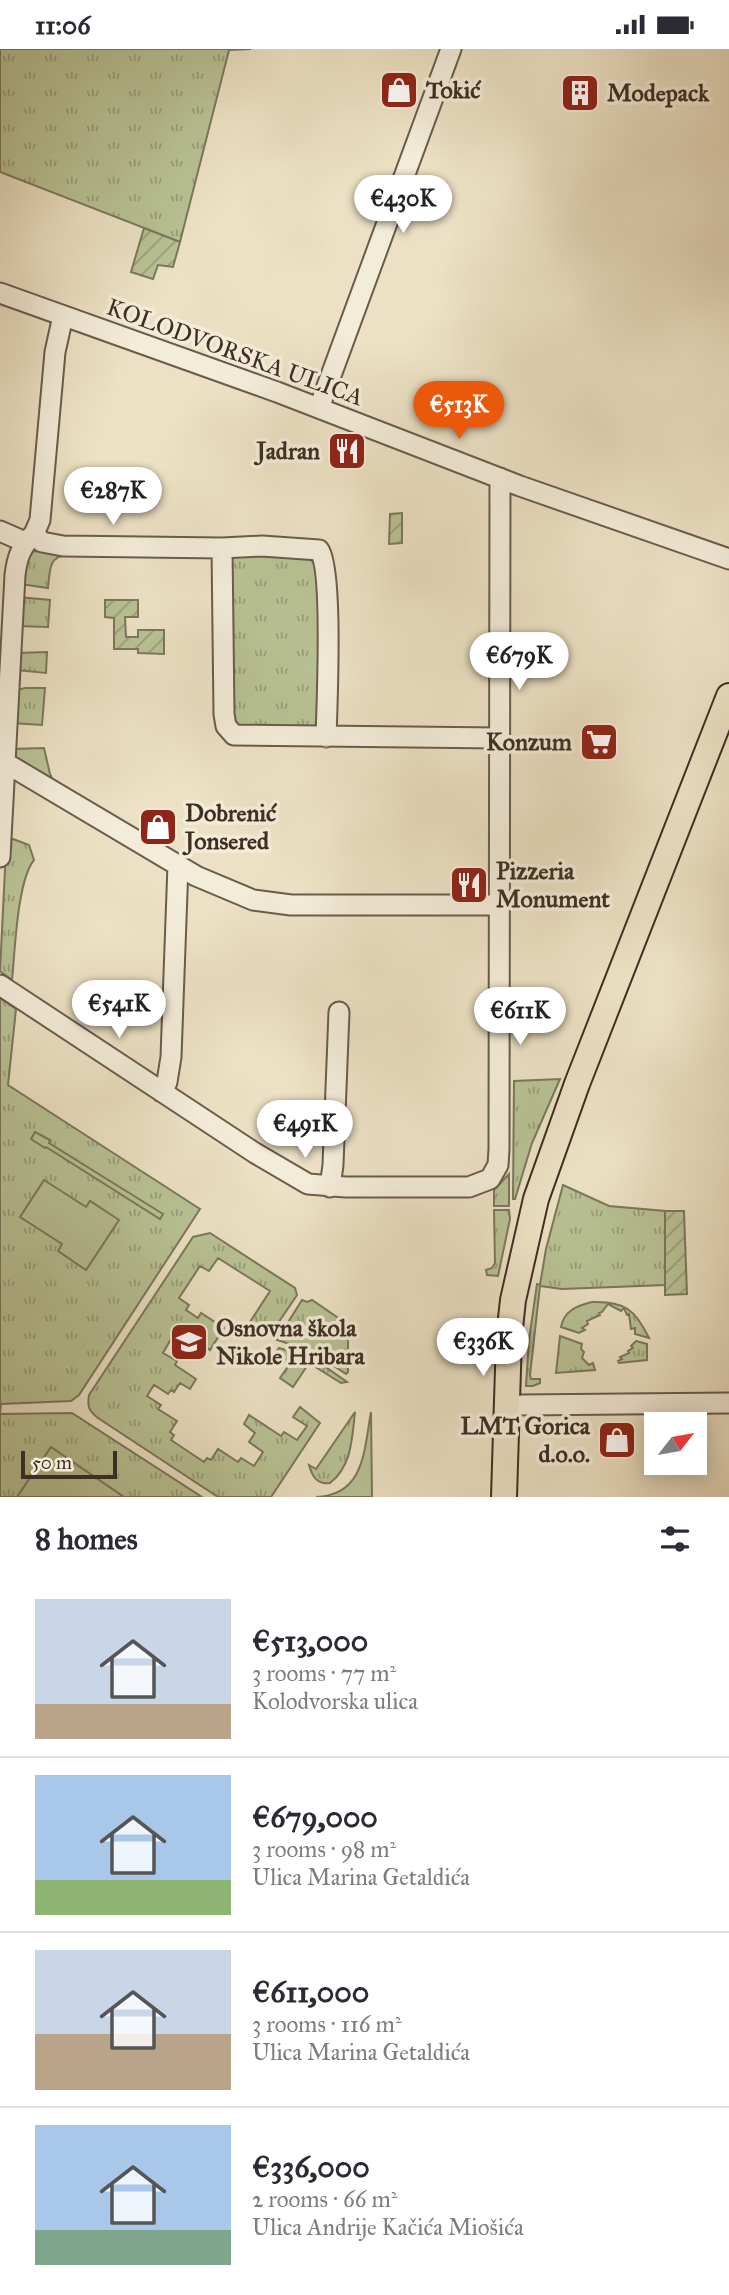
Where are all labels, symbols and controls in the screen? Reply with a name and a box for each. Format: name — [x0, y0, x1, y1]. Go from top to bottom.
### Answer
text: 11:06 — [35, 9, 91, 41]
shop icon: Tokić — [378, 69, 420, 111]
building icon: Modepack — [559, 72, 601, 114]
place label: Tokić — [425, 75, 482, 105]
place label: Modepack — [607, 78, 710, 108]
pin: €430K — [354, 176, 452, 235]
text: €430K — [370, 184, 436, 212]
street label: KOLODVORSKA ULICA — [103, 292, 367, 412]
pin: €513K — [410, 381, 508, 441]
text: €513K — [429, 390, 489, 418]
restaurant icon: Jadran — [326, 430, 368, 472]
place label: Jadran — [254, 436, 320, 466]
pin: €287K — [64, 468, 162, 527]
text: €287K — [80, 476, 146, 504]
pin: €679K — [470, 633, 568, 692]
text: €679K — [486, 641, 552, 669]
supermarket icon: Konzum — [578, 721, 620, 763]
place label: Konzum — [486, 727, 573, 757]
place label: Dobrenić Jonsered — [182, 798, 278, 856]
shop icon: Dobrenić Jonsered — [137, 806, 179, 848]
place label: Pizzeria Monument — [496, 856, 610, 914]
restaurant icon: Pizzeria Monument — [448, 864, 490, 906]
pin: €541K — [70, 981, 168, 1040]
pin: €611K — [471, 988, 569, 1047]
text: €541K — [88, 989, 150, 1017]
text: €611K — [490, 996, 550, 1024]
pin: €491K — [256, 1101, 354, 1160]
text: €491K — [273, 1109, 337, 1137]
place label: Osnovna škola Nikole Hribara — [216, 1313, 366, 1371]
pin: €336K — [434, 1319, 532, 1378]
school or university icon: Osnovna škola Nikole Hribara — [168, 1321, 210, 1363]
text: €336K — [453, 1327, 513, 1355]
place label: LMT Gorica d.o.o. — [460, 1411, 591, 1469]
north arrow — [644, 1412, 707, 1475]
map controls — [644, 1412, 707, 1475]
shop icon: LMT Gorica d.o.o. — [596, 1419, 638, 1461]
scale bar — [21, 1448, 117, 1480]
text: 50 m — [32, 1451, 72, 1474]
icon: filters — [656, 1520, 694, 1558]
text: 8 homes — [35, 1521, 138, 1557]
text: €513,000 — [252, 1623, 368, 1659]
icon: home — [91, 1627, 175, 1711]
text: 3 rooms · 77 m² — [252, 1659, 396, 1687]
text: Kolodvorska ulica — [252, 1687, 418, 1715]
text: €679,000 — [252, 1799, 378, 1835]
icon: home — [91, 1803, 175, 1887]
text: 3 rooms · 98 m² — [252, 1835, 396, 1863]
text: Ulica Marina Getaldića — [252, 1863, 470, 1891]
text: €611,000 — [252, 1974, 369, 2010]
icon: home — [91, 1978, 175, 2062]
text: 3 rooms · 116 m² — [252, 2010, 402, 2038]
text: Ulica Marina Getaldića — [252, 2038, 470, 2066]
text: €336,000 — [252, 2149, 370, 2185]
icon: home — [91, 2153, 175, 2237]
text: 2 rooms · 66 m² — [252, 2185, 397, 2213]
text: Ulica Andrije Kačića Miošića — [252, 2213, 524, 2241]

